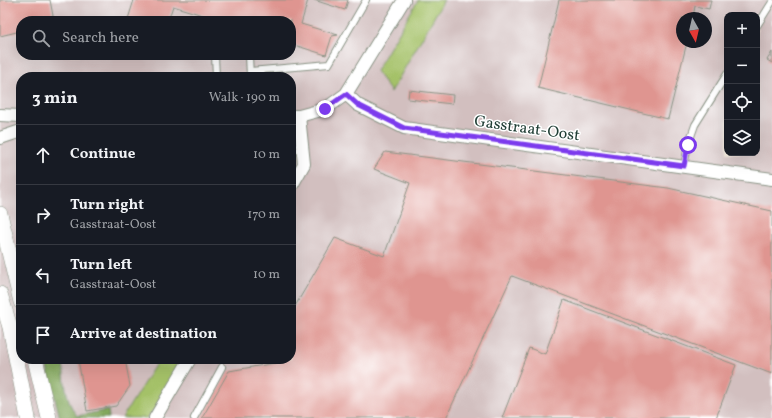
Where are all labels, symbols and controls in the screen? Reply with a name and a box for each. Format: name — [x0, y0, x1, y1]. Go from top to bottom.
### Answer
north arrow — [676, 12, 712, 48]
map controls — [724, 12, 760, 156]
button: + — [724, 12, 760, 48]
search box — [16, 16, 296, 60]
icon: search — [30, 27, 52, 49]
text: Search here — [62, 28, 139, 49]
button: − — [724, 48, 760, 84]
button: locate — [724, 84, 760, 120]
text: 3 min — [32, 87, 78, 110]
text: Walk · 190 m — [209, 89, 280, 107]
route end — [316, 100, 334, 118]
street label: Gasstraat-Oost — [473, 111, 582, 147]
button: layers — [724, 120, 760, 156]
route start — [679, 136, 697, 154]
icon: ahead — [32, 144, 54, 166]
text: Continue — [70, 144, 135, 165]
text: 10 m — [253, 146, 280, 164]
text: Turn right — [70, 195, 144, 216]
icon: right — [32, 204, 54, 226]
text: 170 m — [247, 206, 280, 224]
text: Gasstraat-Oost — [70, 216, 156, 234]
text: Turn left — [70, 255, 132, 276]
icon: left — [32, 264, 54, 286]
text: 10 m — [253, 266, 280, 284]
text: Gasstraat-Oost — [70, 276, 156, 294]
icon: arrive — [32, 324, 54, 346]
text: Arrive at destination — [70, 324, 217, 345]

